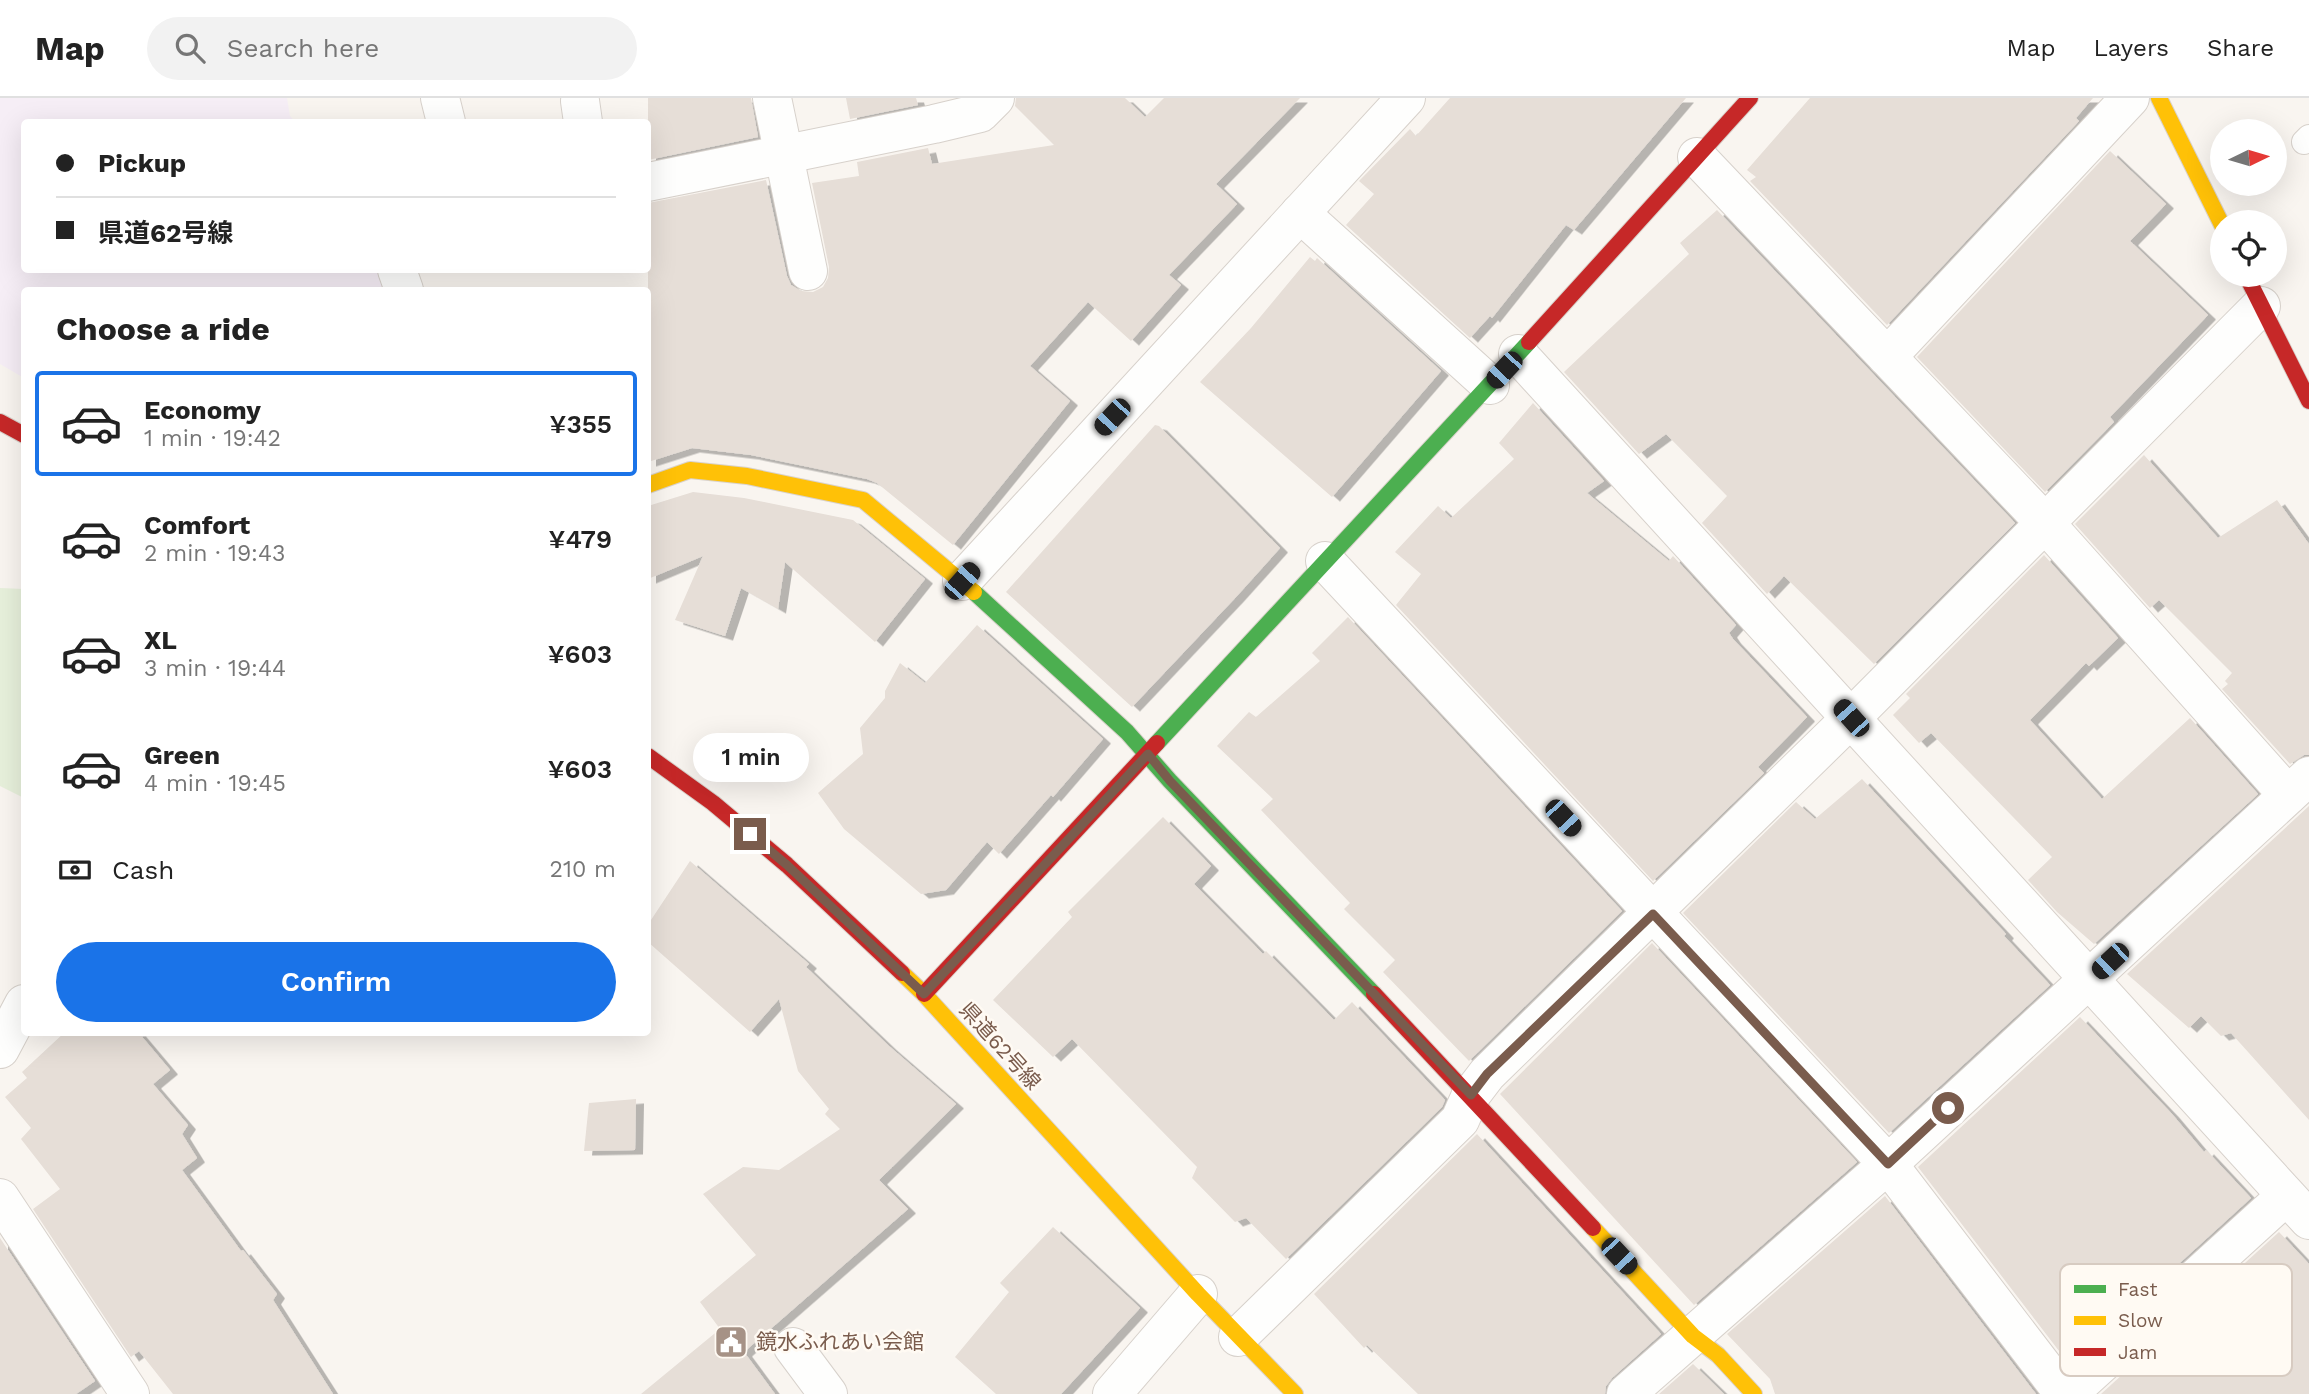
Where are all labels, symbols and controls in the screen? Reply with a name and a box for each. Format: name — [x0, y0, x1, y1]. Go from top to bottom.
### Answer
search box — [147, 17, 637, 80]
text: Map — [35, 29, 105, 68]
icon: search — [171, 29, 209, 67]
text: Search here — [227, 33, 379, 63]
text: Map — [2007, 34, 2055, 62]
text: Layers — [2093, 34, 2169, 62]
text: Share — [2207, 34, 2274, 62]
north arrow — [2210, 119, 2287, 196]
map controls — [2210, 119, 2287, 287]
text: Pickup — [98, 148, 186, 178]
button: locate — [2210, 210, 2287, 287]
text: 県道62号線 — [98, 218, 234, 248]
text: Choose a ride — [56, 310, 270, 348]
car — [1482, 347, 1527, 393]
icon: car — [60, 392, 123, 455]
car — [1090, 394, 1135, 440]
text: Economy — [144, 395, 261, 425]
text: ¥355 — [550, 409, 612, 439]
text: 1 min · 19:42 — [144, 425, 281, 452]
icon: car — [60, 507, 123, 570]
text: Comfort — [144, 510, 250, 540]
text: ¥479 — [549, 524, 612, 554]
text: 2 min · 19:43 — [144, 540, 285, 567]
car — [941, 558, 984, 604]
icon: car — [60, 622, 123, 685]
text: XL — [144, 625, 177, 655]
text: ¥603 — [548, 639, 612, 669]
text: 3 min · 19:44 — [144, 655, 286, 682]
car — [1830, 695, 1873, 741]
callout: 1 min — [692, 732, 808, 782]
icon: car — [60, 737, 123, 800]
text: Green — [144, 740, 220, 770]
text: 1 min — [721, 744, 781, 771]
text: ¥603 — [548, 754, 612, 784]
text: 4 min · 19:45 — [144, 770, 286, 797]
car — [1541, 795, 1586, 841]
route end — [734, 818, 766, 850]
icon: cash — [56, 851, 94, 889]
text: Cash — [112, 855, 174, 885]
text: 210 m — [550, 856, 616, 883]
car — [2088, 939, 2133, 983]
button: Confirm — [56, 942, 616, 1022]
street label: 県道62号線 — [955, 997, 1046, 1095]
route start — [1932, 1092, 1964, 1124]
car — [1597, 1233, 1642, 1279]
legend — [2060, 1264, 2292, 1376]
text: Fast — [2118, 1278, 2157, 1301]
text: Slow — [2118, 1309, 2163, 1332]
public building icon: 鏡水ふれあい会館 — [712, 1323, 750, 1361]
place label: 鏡水ふれあい会館 — [756, 1329, 924, 1354]
text: Jam — [2118, 1341, 2157, 1364]

